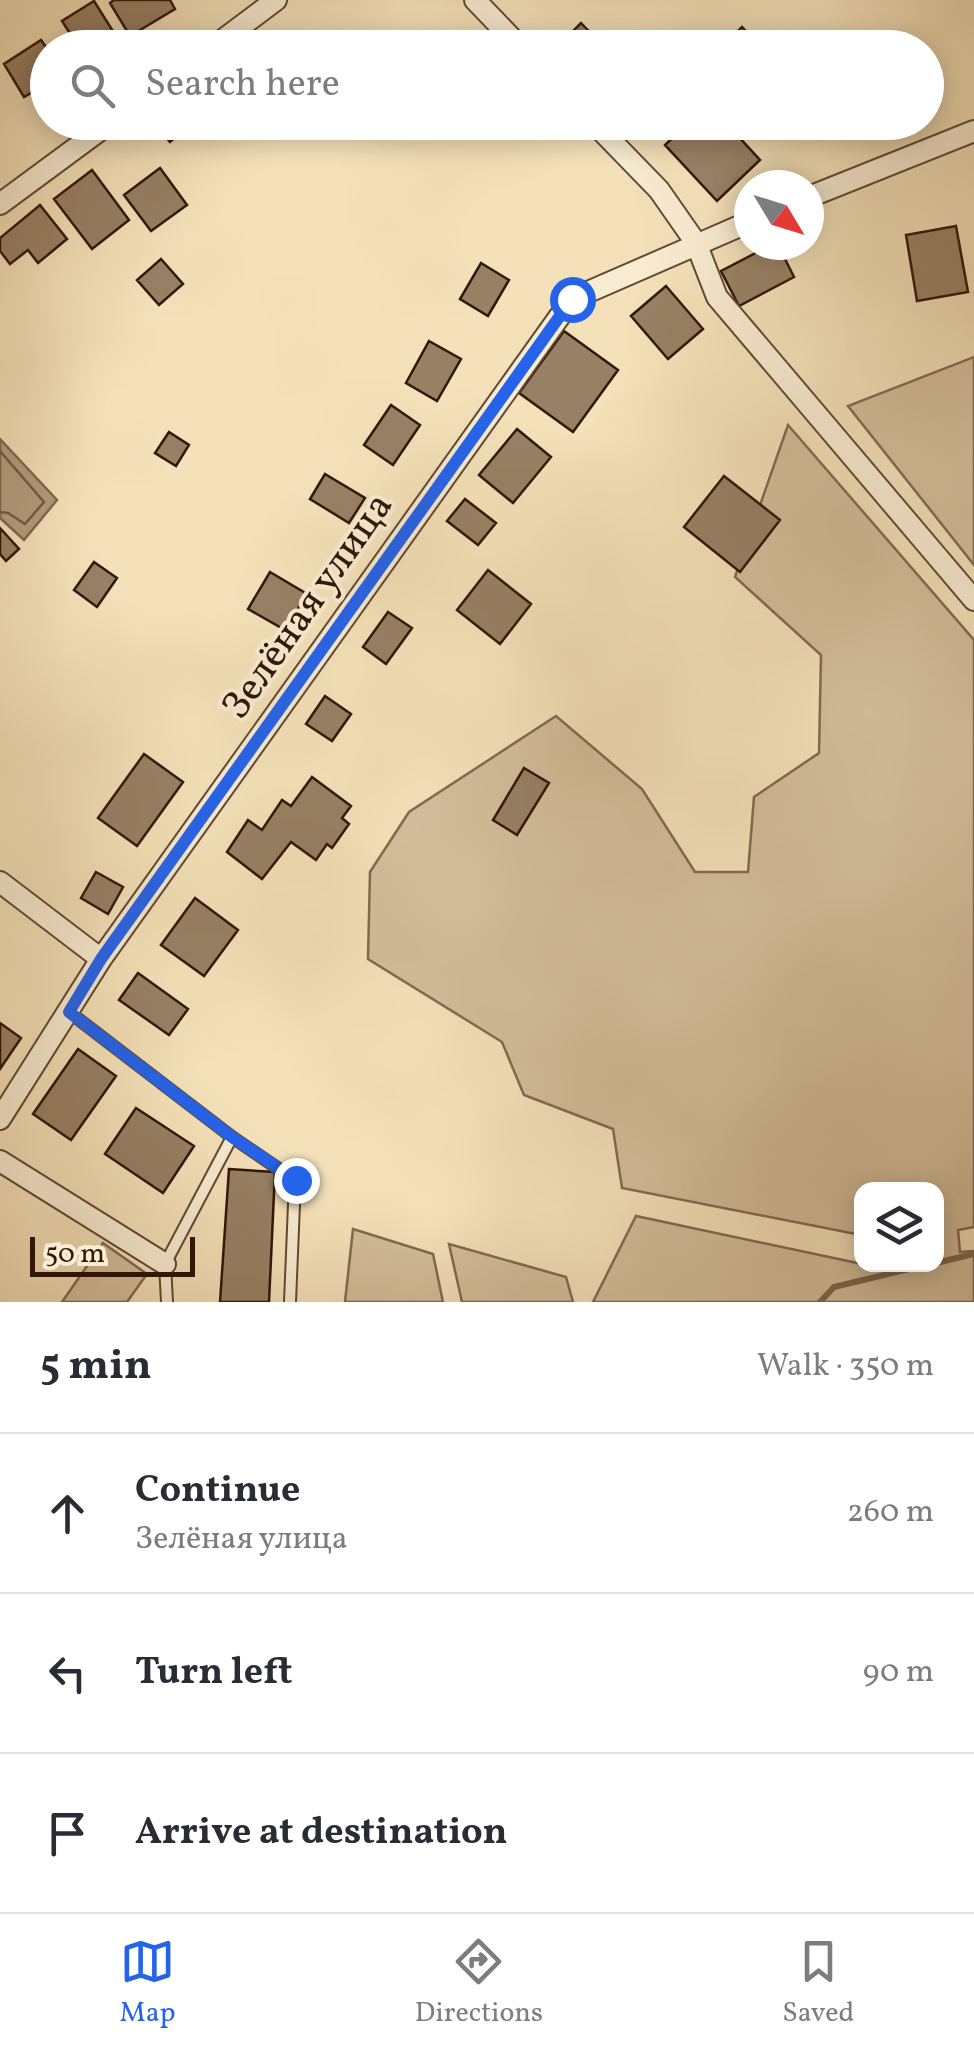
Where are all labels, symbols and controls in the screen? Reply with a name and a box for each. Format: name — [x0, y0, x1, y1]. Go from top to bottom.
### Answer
search box — [30, 30, 944, 140]
icon: search — [65, 58, 120, 113]
text: Search here — [145, 59, 340, 112]
north arrow — [734, 170, 824, 260]
route start — [550, 277, 596, 323]
street label: Зелёная улица — [210, 482, 408, 732]
route end — [274, 1158, 320, 1204]
map controls — [854, 1182, 944, 1272]
button: layers — [854, 1182, 944, 1272]
scale bar — [30, 1232, 195, 1276]
text: 50 m — [45, 1235, 105, 1274]
text: 5 min — [40, 1338, 152, 1397]
text: Walk · 350 m — [757, 1345, 934, 1389]
text: Continue — [135, 1465, 300, 1518]
icon: ahead — [40, 1486, 95, 1541]
text: 260 m — [847, 1491, 934, 1535]
text: Зелёная улица — [135, 1518, 348, 1562]
icon: left — [40, 1646, 95, 1701]
text: Turn left — [135, 1647, 292, 1700]
text: 90 m — [863, 1651, 934, 1695]
icon: arrive — [40, 1806, 95, 1861]
text: Arrive at destination — [135, 1807, 508, 1860]
tab: Map — [120, 1934, 176, 2033]
tab: Directions — [415, 1934, 543, 2033]
tab: Saved — [782, 1934, 854, 2033]

